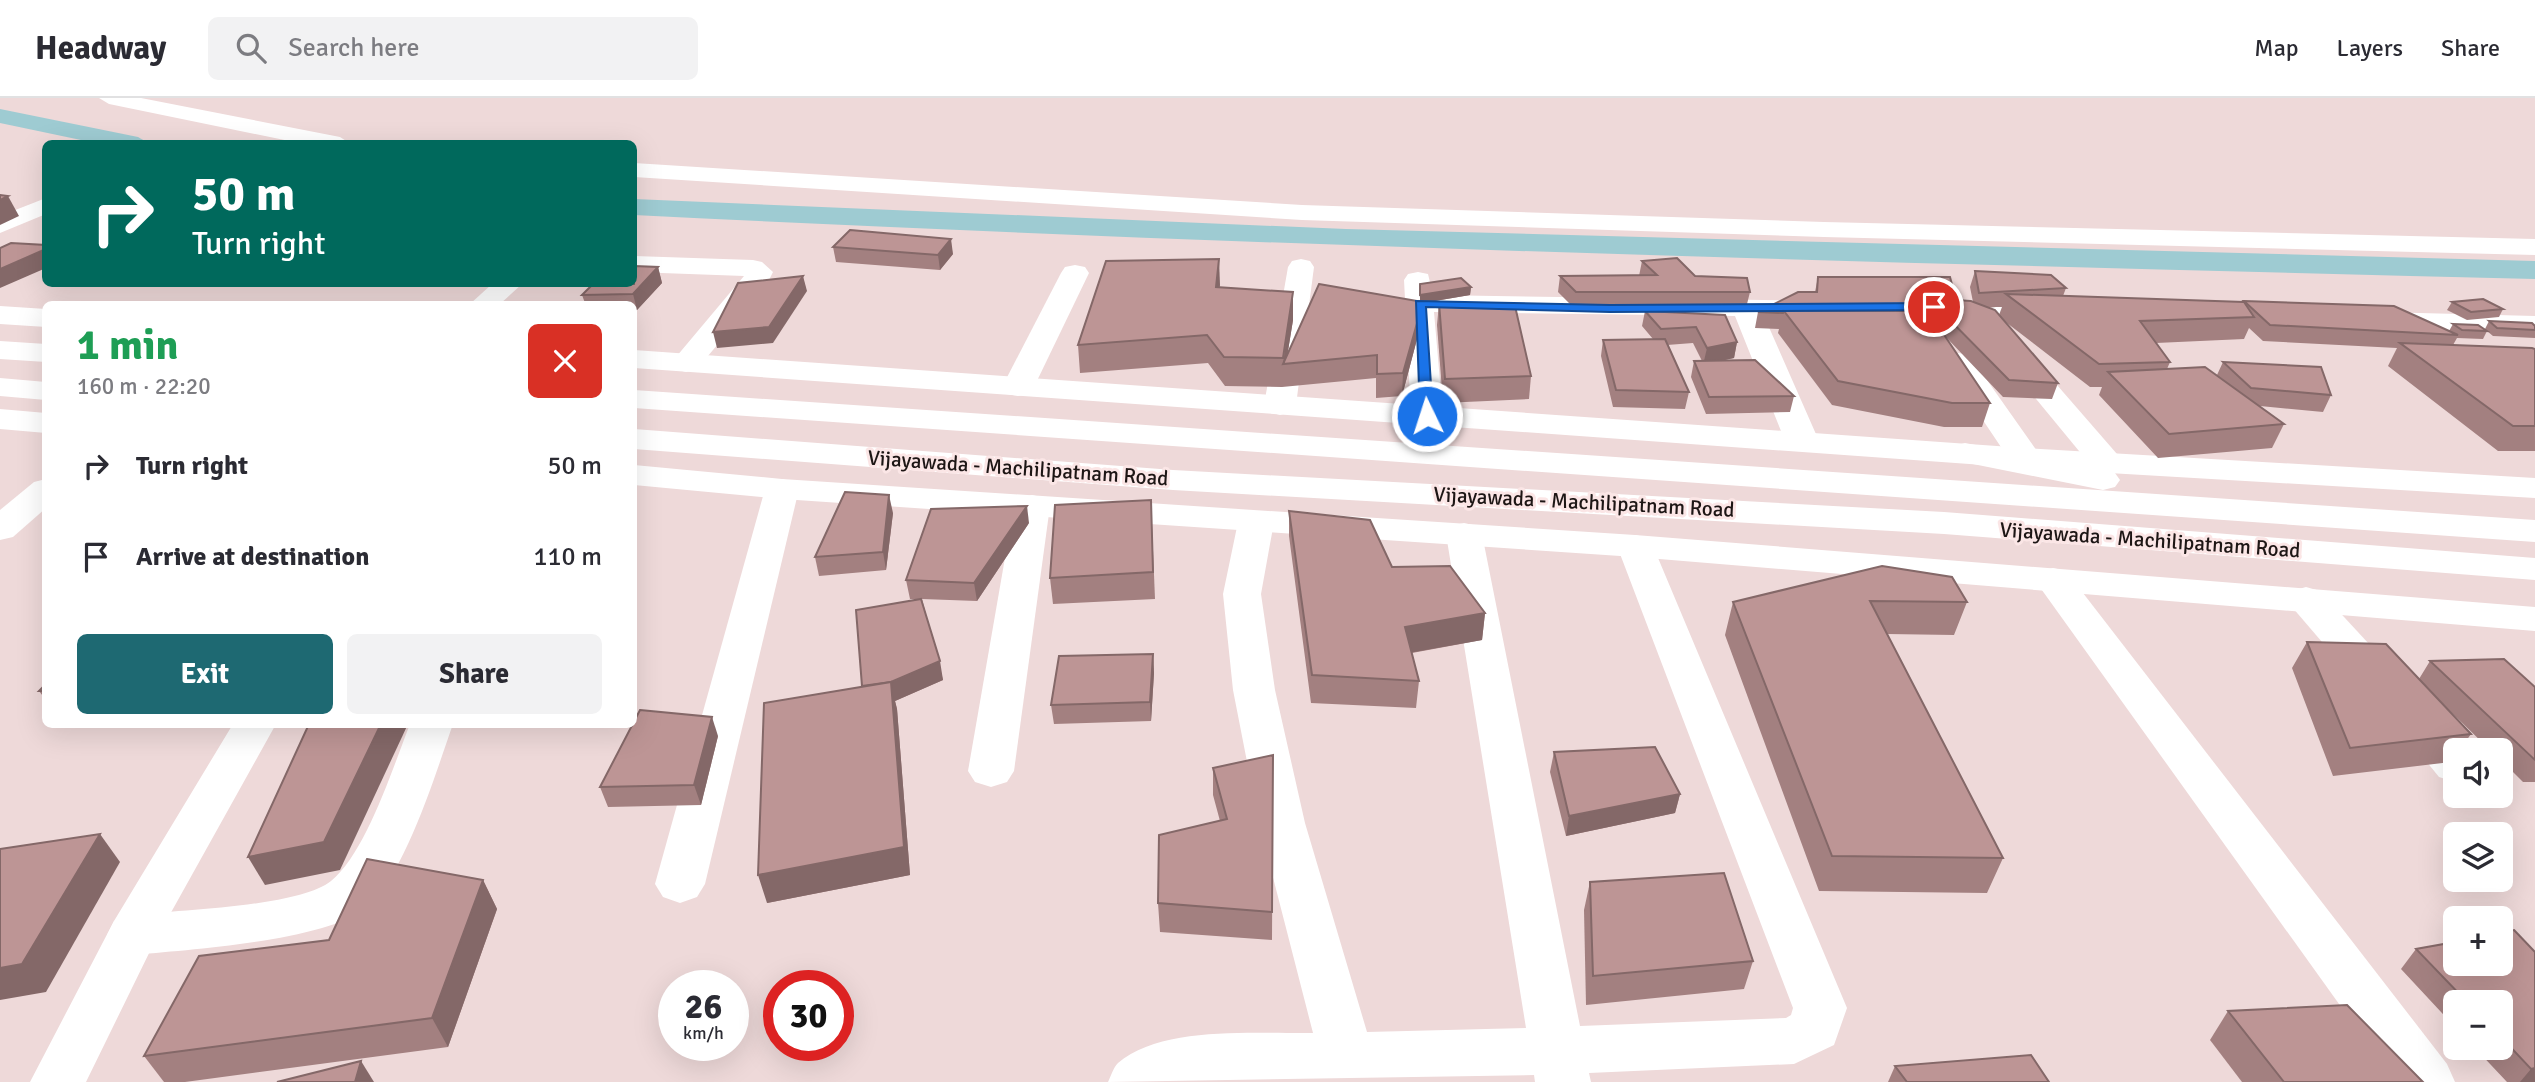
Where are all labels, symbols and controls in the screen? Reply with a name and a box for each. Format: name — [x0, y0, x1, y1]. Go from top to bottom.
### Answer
search box — [208, 17, 698, 80]
text: Headway — [35, 28, 166, 69]
icon: search — [232, 29, 270, 67]
text: Search here — [288, 32, 419, 64]
text: Map — [2254, 33, 2299, 63]
text: Layers — [2337, 33, 2403, 63]
text: Share — [2441, 33, 2500, 63]
text: 50 m — [192, 164, 295, 224]
icon: right — [77, 168, 168, 259]
text: Turn right — [192, 224, 325, 263]
pin — [1904, 277, 1964, 337]
icon: arrive — [1915, 288, 1953, 326]
text: 1 min — [77, 320, 178, 371]
button: close — [528, 324, 602, 398]
text: 160 m · 22:20 — [77, 372, 211, 401]
position arrow — [1390, 379, 1464, 453]
street label: Vijayawada - Machilipatnam Road — [867, 445, 1169, 491]
icon: right — [77, 447, 115, 485]
text: Turn right — [136, 450, 248, 482]
text: 50 m — [547, 450, 602, 482]
street label: Vijayawada - Machilipatnam Road — [1433, 481, 1735, 523]
street label: Vijayawada - Machilipatnam Road — [1999, 517, 2301, 563]
icon: arrive — [77, 538, 115, 576]
text: Arrive at destination — [136, 541, 369, 573]
text: 110 m — [533, 541, 602, 573]
button: Exit — [77, 634, 333, 714]
button: Share — [347, 634, 602, 714]
map controls — [2443, 738, 2513, 1060]
button: sound — [2443, 738, 2513, 808]
button: layers — [2443, 822, 2513, 892]
button: + — [2443, 906, 2513, 976]
speed limit sign: 30 — [763, 970, 854, 1061]
text: 26 — [685, 985, 722, 1028]
button: − — [2443, 990, 2513, 1060]
text: km/h — [683, 1022, 724, 1044]

